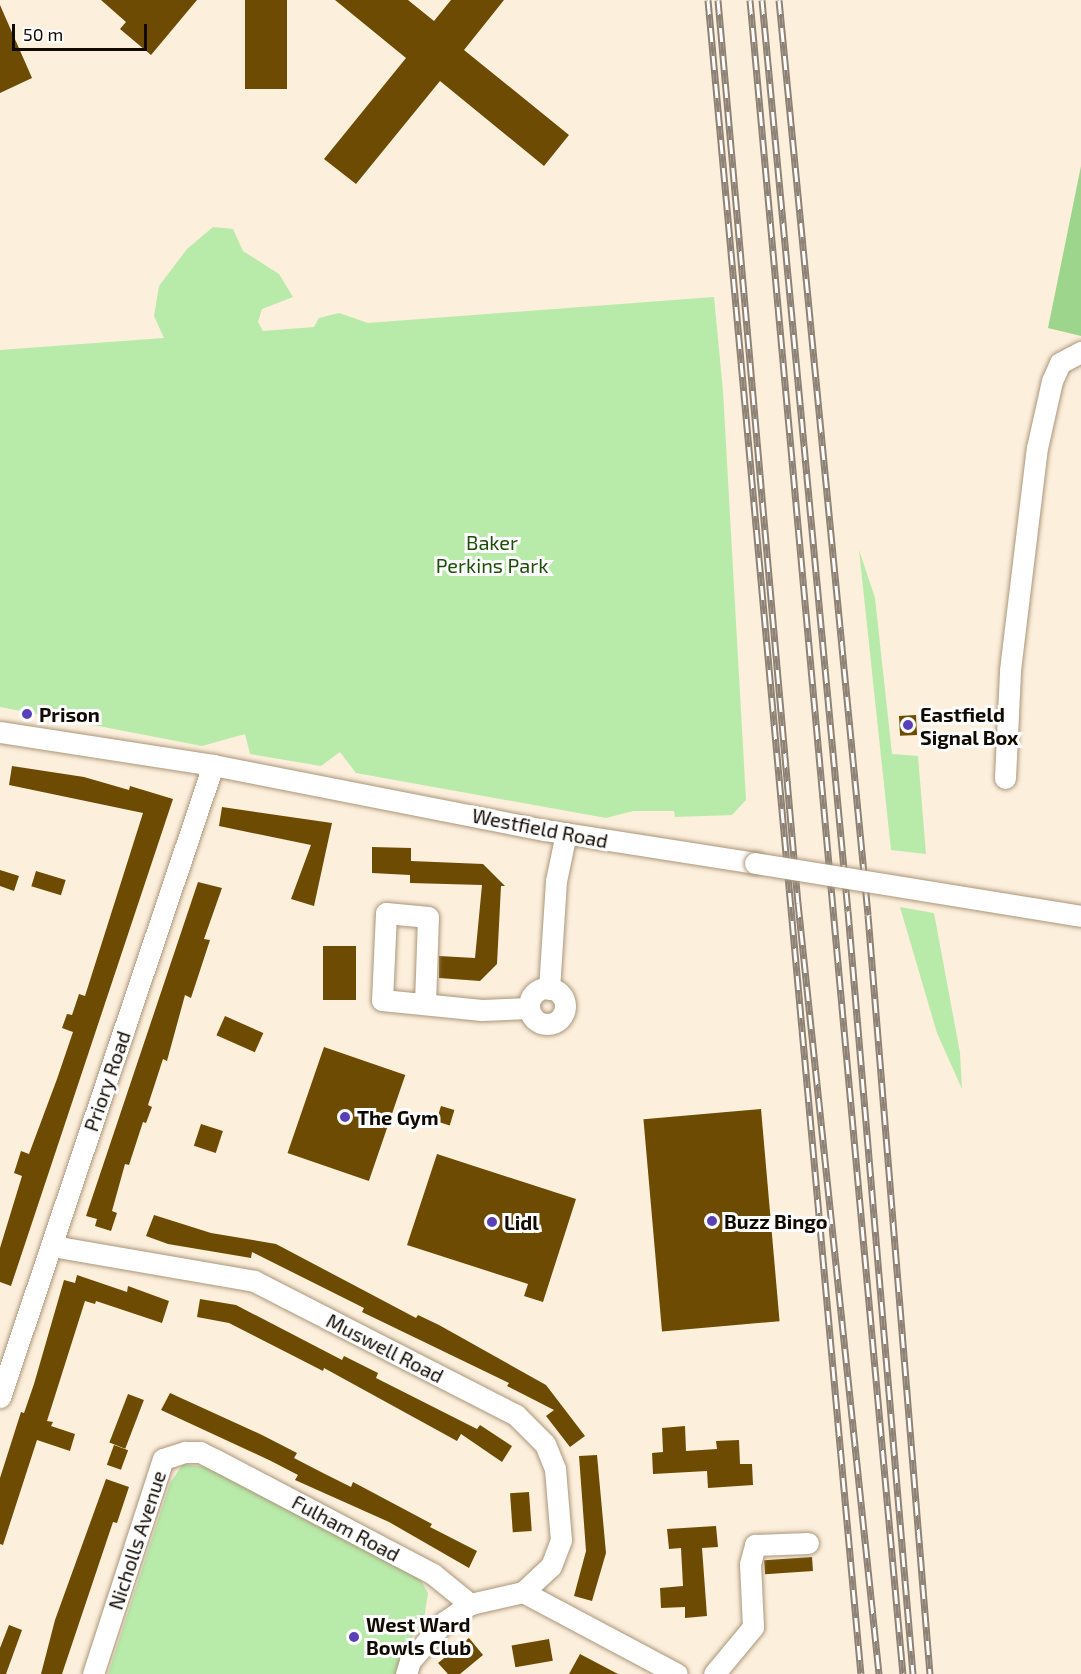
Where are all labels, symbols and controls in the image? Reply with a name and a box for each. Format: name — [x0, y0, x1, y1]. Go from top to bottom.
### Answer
scale bar — [15, 12, 150, 50]
text: 50 m — [23, 23, 63, 45]
park label: Baker Perkins Park — [436, 530, 548, 577]
place label: Prison — [39, 702, 100, 726]
place label: Eastfield Signal Box — [920, 702, 1019, 749]
marker: Prison — [20, 707, 34, 721]
marker: Eastfield Signal Box — [901, 718, 915, 732]
street label: Westfield Road — [470, 803, 610, 853]
street label: Priory Road — [79, 1027, 135, 1135]
place label: The Gym — [357, 1105, 439, 1129]
marker: The Gym — [338, 1110, 352, 1124]
place label: Buzz Bingo — [724, 1209, 828, 1233]
place label: Lidl — [504, 1210, 539, 1234]
marker: Buzz Bingo — [705, 1214, 719, 1228]
marker: Lidl — [485, 1215, 499, 1229]
street label: Muswell Road — [322, 1308, 448, 1388]
street label: Nicholls Avenue — [103, 1467, 171, 1613]
street label: Fulham Road — [288, 1490, 404, 1566]
place label: West Ward Bowls Club — [366, 1613, 471, 1660]
marker: West Ward Bowls Club — [347, 1630, 361, 1644]

